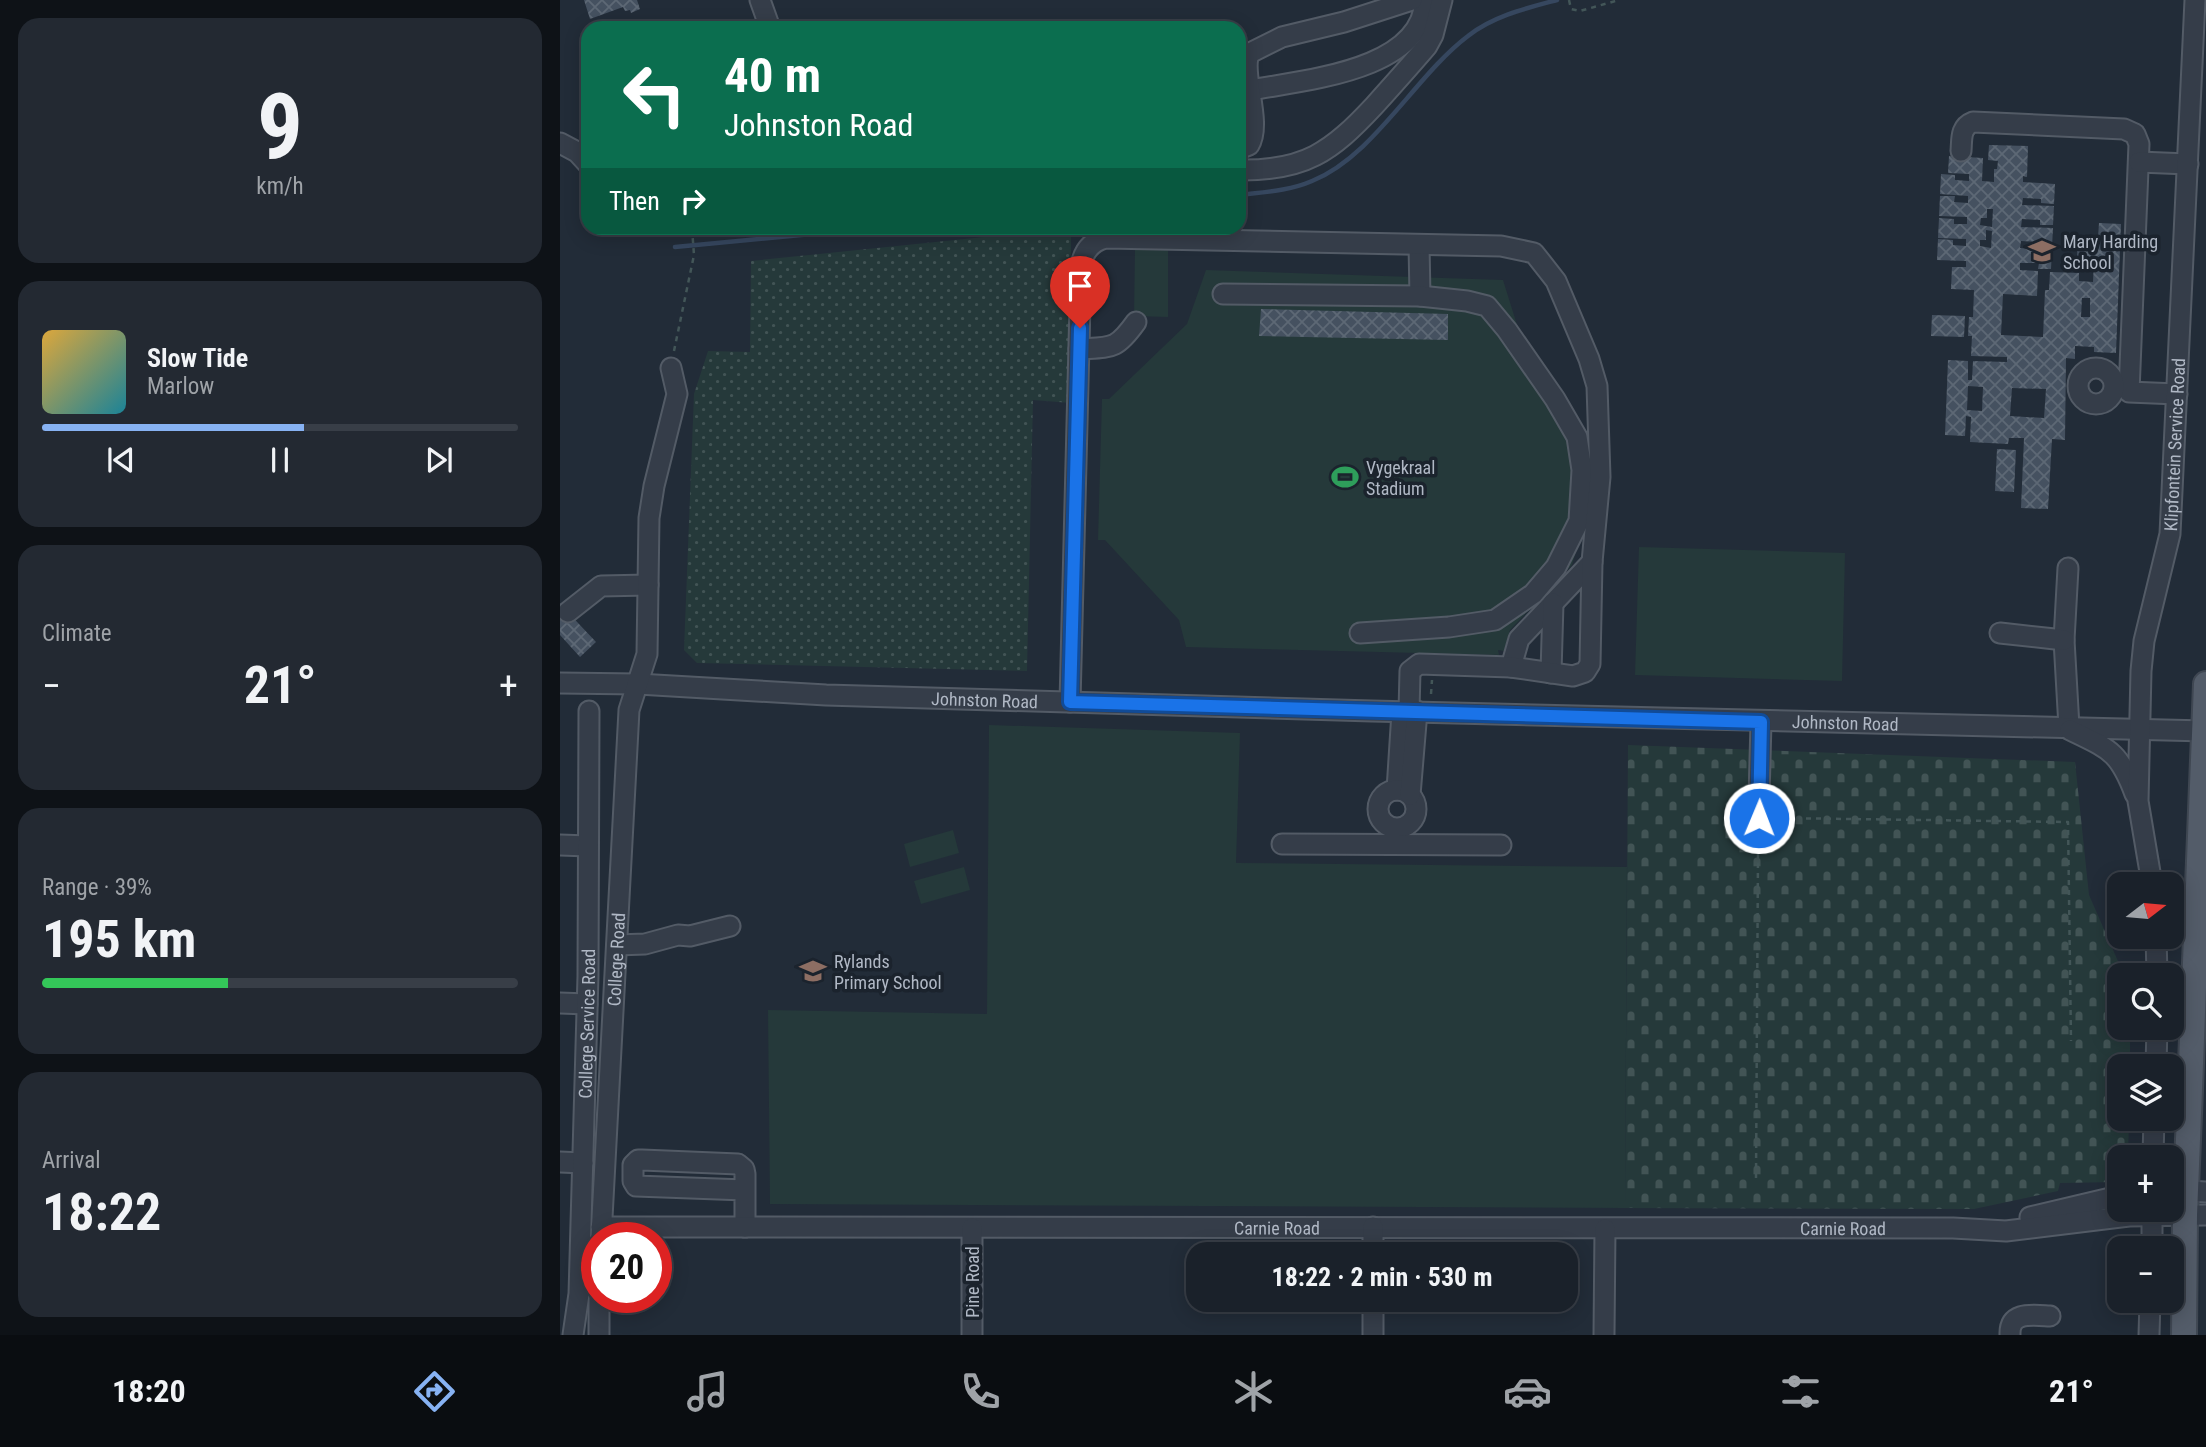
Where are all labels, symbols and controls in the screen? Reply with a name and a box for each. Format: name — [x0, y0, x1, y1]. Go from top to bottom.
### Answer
text: 40 m — [724, 47, 821, 104]
icon: left — [609, 49, 700, 140]
text: 9 — [257, 74, 303, 180]
text: Johnston Road — [724, 106, 913, 144]
text: km/h — [256, 173, 304, 200]
icon: right — [674, 182, 712, 220]
text: Then — [609, 186, 660, 216]
place label: Mary Harding School — [2063, 231, 2158, 273]
school or university icon: Mary Harding School — [2027, 236, 2057, 266]
pin — [1050, 256, 1110, 328]
icon: arrive — [1061, 267, 1099, 305]
text: Slow Tide — [147, 343, 248, 373]
street label: Klipfontein Service Road — [2160, 357, 2189, 532]
text: Marlow — [147, 373, 214, 400]
icon: previous — [102, 441, 140, 479]
icon: pause — [261, 441, 299, 479]
icon: next — [420, 441, 458, 479]
place label: Vygekraal Stadium — [1366, 457, 1435, 499]
sports icon: Vygekraal Stadium — [1330, 462, 1360, 492]
text: Climate — [42, 620, 112, 647]
text: 21° — [244, 655, 316, 716]
text: − — [42, 664, 61, 708]
text: + — [499, 664, 518, 708]
street label: Johnston Road — [931, 688, 1038, 712]
street label: Johnston Road — [1792, 711, 1899, 734]
position arrow — [1722, 781, 1796, 855]
north arrow — [2107, 872, 2184, 948]
map controls — [2107, 872, 2184, 1313]
text: Range · 39% — [42, 874, 152, 901]
text: 195 km — [42, 909, 196, 970]
street label: College Road — [603, 912, 629, 1007]
street label: College Service Road — [574, 949, 599, 1099]
place label: Rylands Primary School — [834, 951, 942, 993]
school or university icon: Rylands Primary School — [798, 956, 828, 986]
button: search — [2107, 963, 2184, 1040]
button: layers — [2107, 1054, 2184, 1131]
button: + — [2107, 1145, 2184, 1222]
text: Arrival — [42, 1147, 101, 1174]
text: 18:22 — [42, 1182, 161, 1243]
street label: Carnie Road — [1234, 1217, 1320, 1238]
street label: Carnie Road — [1800, 1217, 1886, 1238]
speed limit sign: 20 — [581, 1222, 672, 1313]
button: − — [2107, 1236, 2184, 1313]
street label: Pine Road — [962, 1246, 983, 1318]
text: 18:22 · 2 min · 530 m — [1272, 1262, 1492, 1292]
icon: directions — [410, 1367, 459, 1416]
icon: music — [683, 1367, 732, 1416]
icon: phone — [956, 1367, 1005, 1416]
icon: climate — [1229, 1367, 1278, 1416]
icon: car — [1503, 1367, 1552, 1416]
icon: filters — [1776, 1367, 1825, 1416]
text: 18:20 — [112, 1372, 186, 1410]
text: 21° — [2049, 1372, 2094, 1410]

